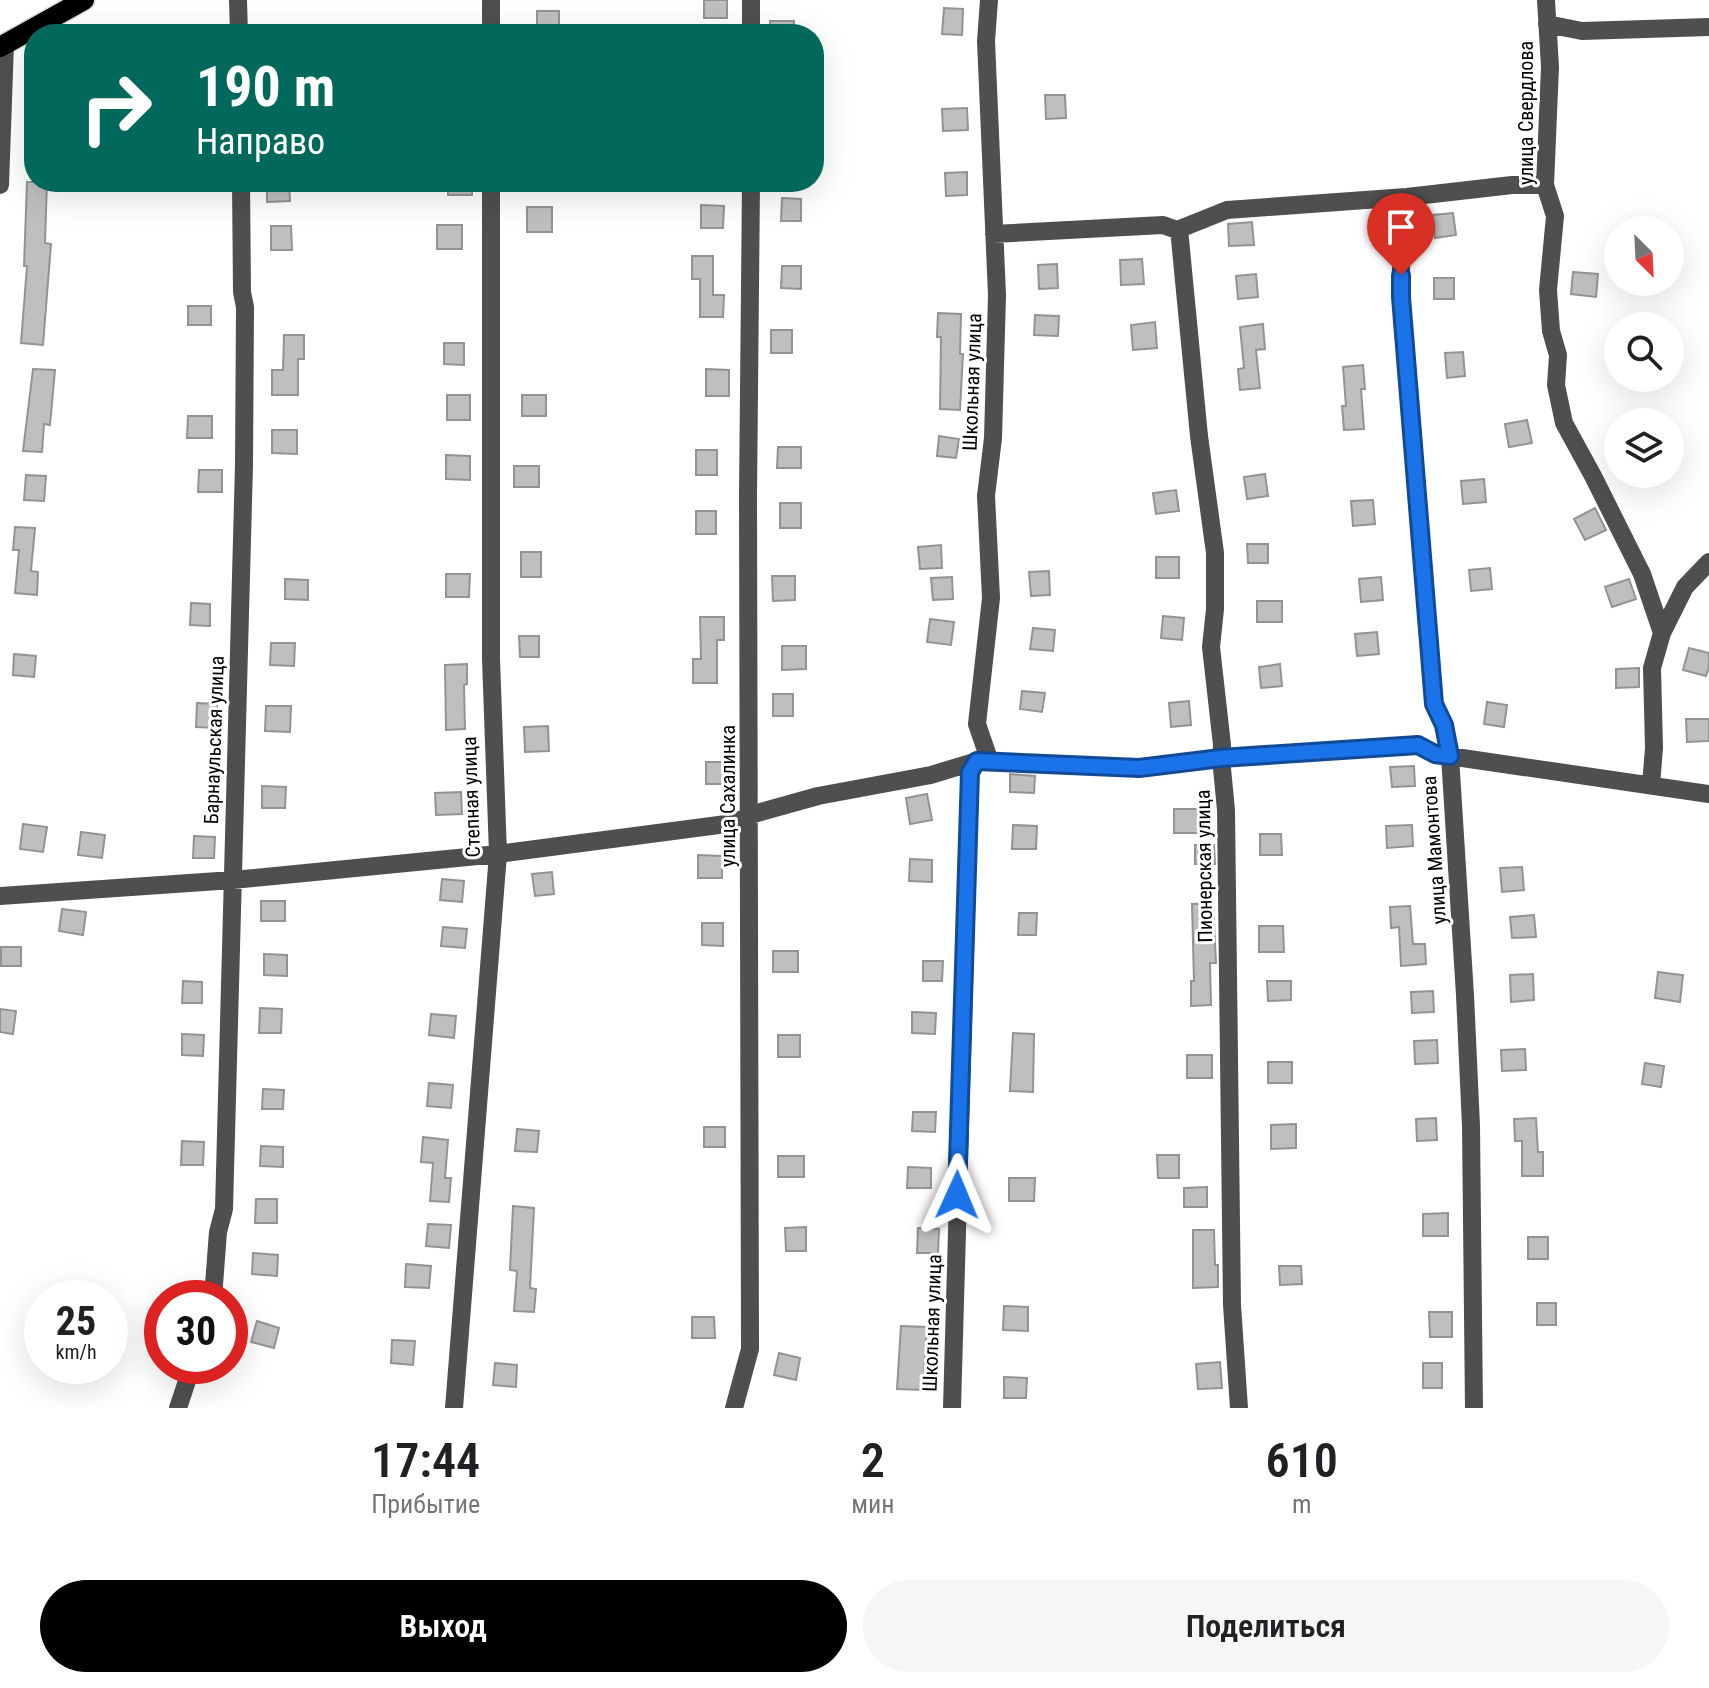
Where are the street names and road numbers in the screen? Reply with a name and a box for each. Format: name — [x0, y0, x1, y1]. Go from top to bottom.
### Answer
street label: улица Свердлова — [1514, 41, 1538, 185]
street label: Школьная улица — [958, 313, 986, 451]
street label: Барнаульская улица — [199, 655, 229, 825]
street label: улица Сахалинка — [716, 725, 740, 867]
street label: Степная улица — [457, 736, 485, 858]
street label: улица Мамонтова — [1417, 775, 1451, 925]
street label: Пионерская улица — [1191, 789, 1217, 943]
street label: Школьная улица — [918, 1254, 946, 1392]

